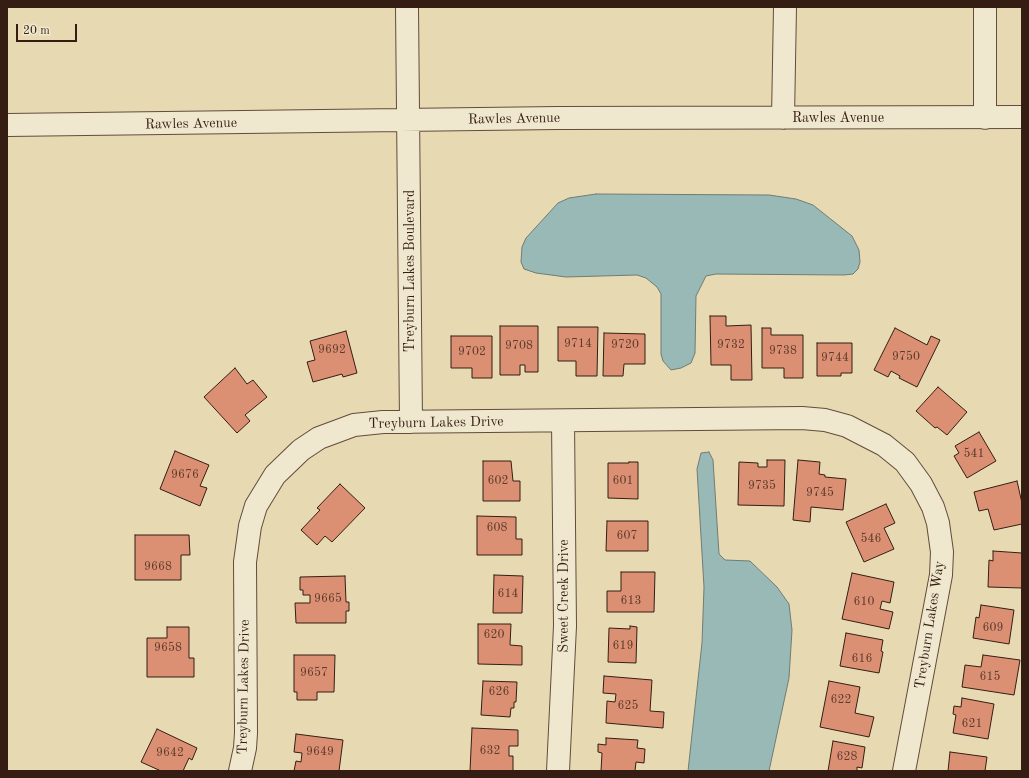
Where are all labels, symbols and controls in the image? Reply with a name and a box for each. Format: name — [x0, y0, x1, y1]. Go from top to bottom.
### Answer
scale bar — [18, 16, 79, 42]
text: 20 m — [23, 25, 50, 37]
street label: Rawles Avenue — [468, 110, 560, 128]
street label: Rawles Avenue — [792, 110, 884, 126]
street label: Rawles Avenue — [145, 115, 237, 133]
street label: Treyburn Lakes Boulevard — [402, 190, 418, 352]
house number: 9714 — [564, 337, 592, 351]
house number: 9720 — [611, 338, 639, 352]
house number: 9732 — [717, 338, 745, 352]
house number: 9708 — [505, 339, 533, 353]
house number: 9692 — [318, 343, 346, 357]
house number: 9738 — [769, 344, 797, 358]
house number: 9702 — [458, 345, 486, 359]
house number: 9750 — [892, 350, 920, 364]
house number: 9744 — [821, 351, 849, 365]
street label: Treyburn Lakes Drive — [368, 413, 504, 433]
house number: 541 — [964, 447, 984, 461]
house number: 9676 — [171, 468, 199, 482]
house number: 602 — [488, 474, 508, 488]
house number: 601 — [613, 474, 633, 488]
house number: 9735 — [748, 479, 776, 493]
house number: 9745 — [806, 486, 834, 500]
house number: 608 — [487, 521, 507, 535]
house number: 607 — [617, 529, 637, 543]
house number: 546 — [861, 532, 881, 546]
street label: Sweet Creek Drive — [556, 539, 572, 653]
house number: 9668 — [144, 560, 172, 574]
street label: Treyburn Lakes Way — [912, 560, 948, 690]
house number: 614 — [498, 587, 518, 601]
house number: 9665 — [314, 592, 342, 606]
house number: 613 — [621, 594, 641, 608]
house number: 610 — [854, 595, 874, 609]
street label: Treyburn Lakes Drive — [234, 619, 254, 755]
house number: 609 — [983, 621, 1003, 635]
house number: 620 — [484, 628, 504, 642]
house number: 619 — [613, 639, 633, 653]
house number: 9658 — [154, 641, 182, 655]
house number: 616 — [852, 652, 872, 666]
house number: 9657 — [300, 666, 328, 680]
house number: 615 — [980, 670, 1000, 684]
house number: 626 — [489, 685, 509, 699]
house number: 622 — [831, 693, 851, 707]
house number: 625 — [618, 699, 638, 713]
house number: 621 — [962, 717, 982, 731]
house number: 632 — [480, 744, 500, 758]
house number: 9649 — [306, 745, 334, 759]
house number: 9642 — [156, 746, 184, 760]
house number: 628 — [837, 750, 857, 764]

